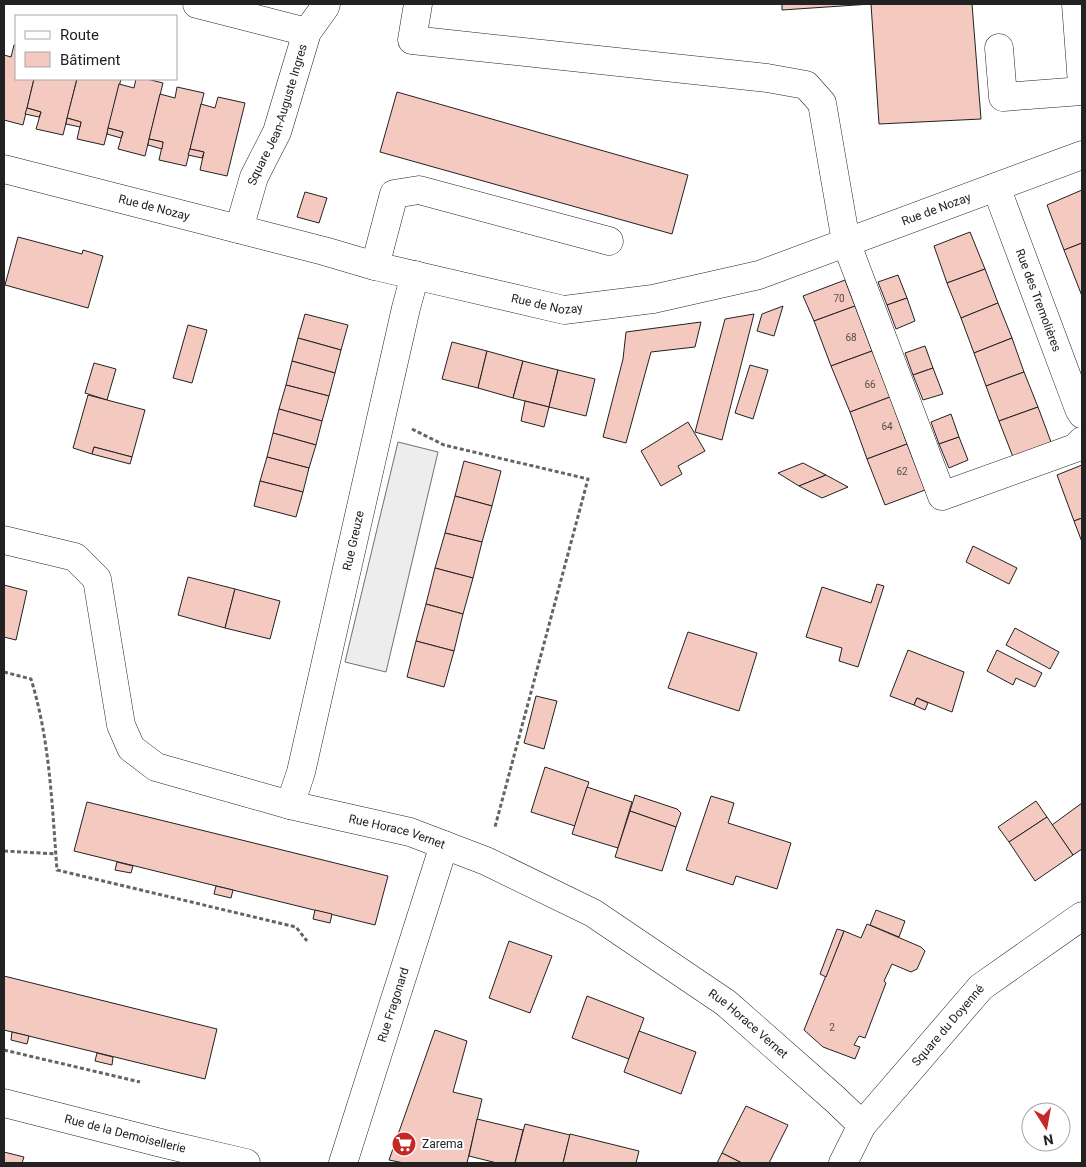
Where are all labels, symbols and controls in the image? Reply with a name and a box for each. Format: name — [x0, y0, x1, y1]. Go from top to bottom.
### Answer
legend — [15, 15, 178, 80]
text: Route — [60, 26, 99, 44]
street label: Square Jean-Auguste Ingres — [245, 42, 310, 187]
text: Bâtiment — [60, 51, 120, 69]
street label: Rue de Nozay — [900, 190, 973, 228]
street label: Rue de Nozay — [117, 192, 192, 223]
street label: Rue des Tremolières — [1013, 247, 1064, 354]
street label: Rue de Nozay — [510, 291, 584, 317]
house number: 70 — [833, 293, 845, 304]
house number: 68 — [845, 332, 857, 343]
house number: 66 — [864, 379, 876, 390]
house number: 64 — [881, 421, 893, 432]
house number: 62 — [896, 466, 908, 477]
street label: Rue Greuze — [340, 509, 367, 572]
street label: Rue Horace Vernet — [347, 811, 447, 852]
street label: Rue Fragonard — [375, 966, 412, 1044]
street label: Square du Doyenné — [909, 982, 987, 1069]
street label: Rue Horace Vernet — [706, 986, 791, 1061]
house number: 2 — [829, 1022, 835, 1033]
north arrow — [1021, 1102, 1071, 1152]
street label: Rue de la Demoisellerie — [63, 1112, 187, 1156]
supermarket icon: Zarema — [391, 1131, 417, 1157]
text: N — [1042, 1131, 1055, 1149]
place label: Zarema — [422, 1137, 463, 1151]

